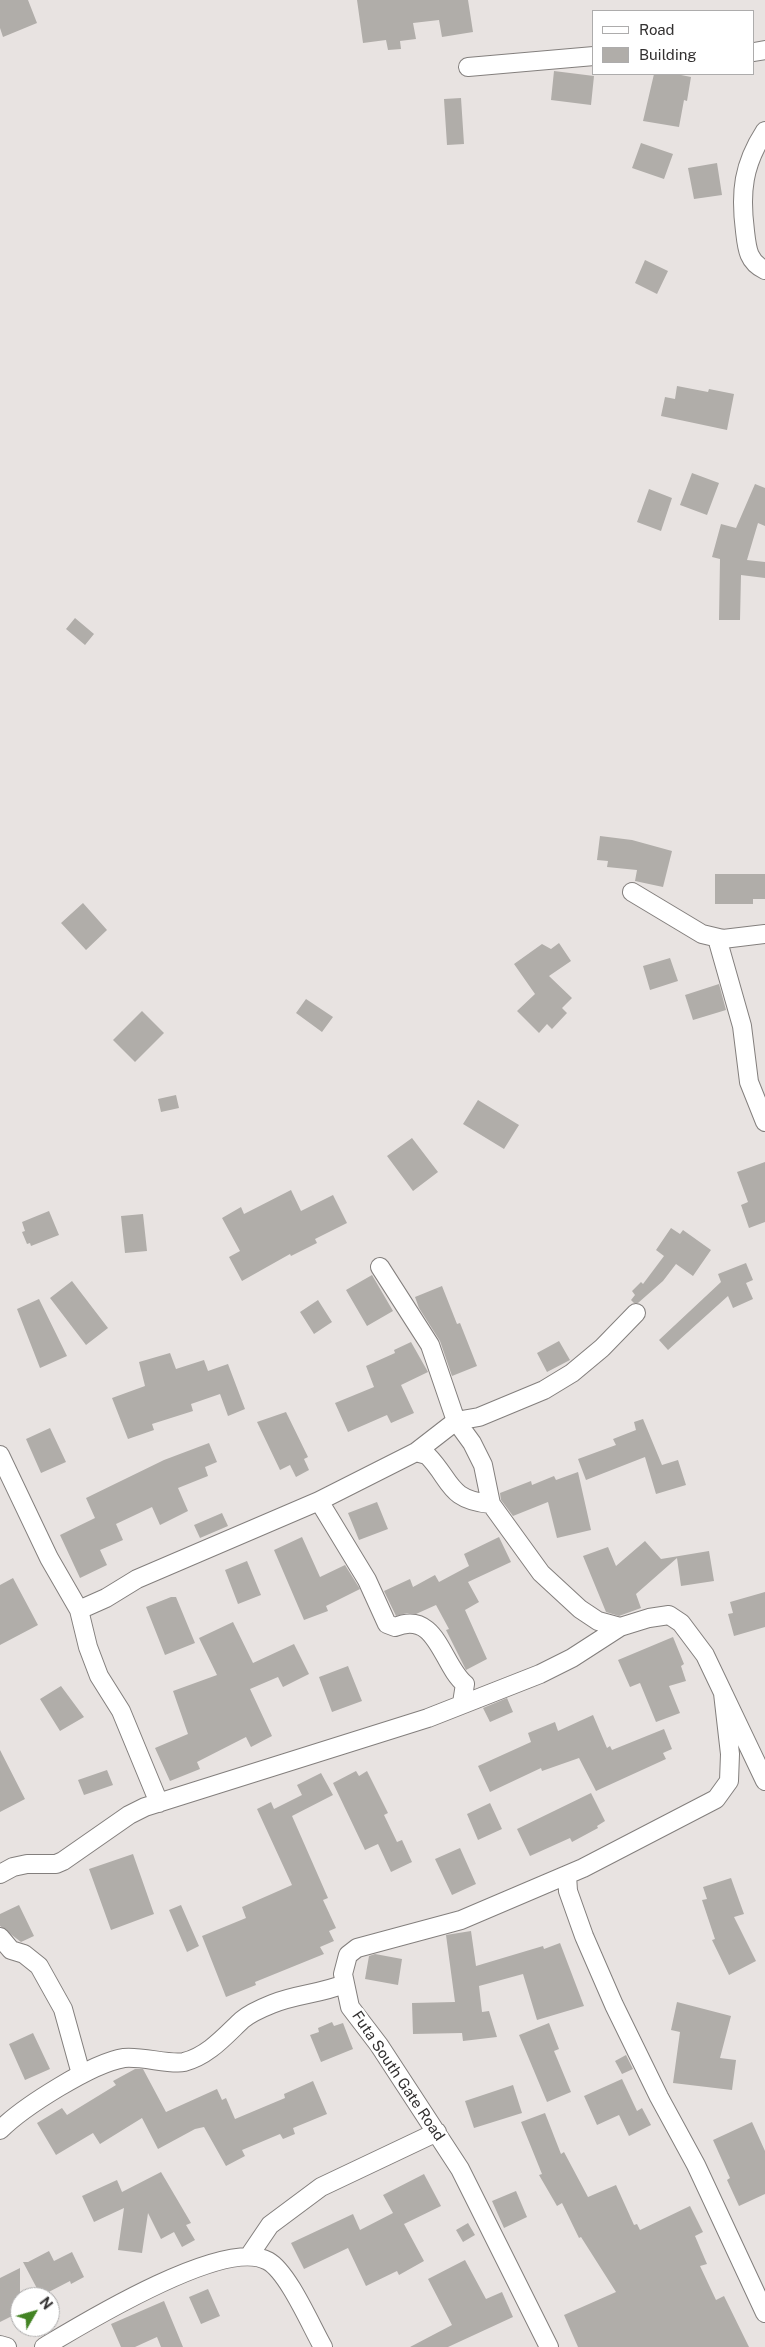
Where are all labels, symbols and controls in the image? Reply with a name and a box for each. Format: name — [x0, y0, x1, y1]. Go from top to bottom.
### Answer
legend — [592, 10, 755, 75]
text: Road — [639, 21, 675, 38]
text: Building — [639, 46, 697, 63]
street label: Futa South Gate Road — [348, 2008, 448, 2144]
north arrow — [10, 2287, 60, 2337]
text: N — [36, 2294, 56, 2313]

